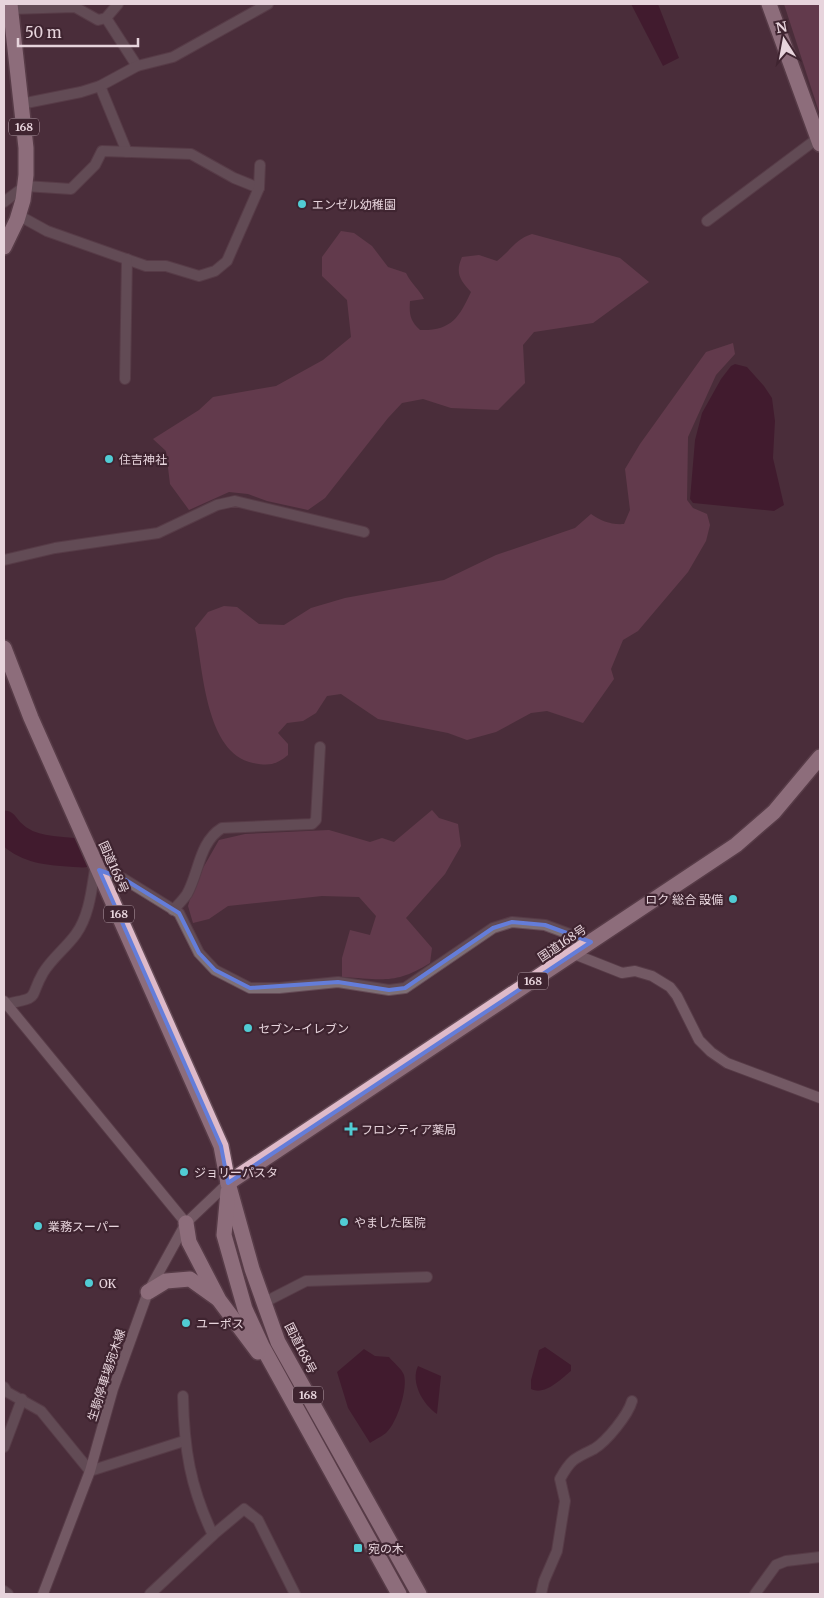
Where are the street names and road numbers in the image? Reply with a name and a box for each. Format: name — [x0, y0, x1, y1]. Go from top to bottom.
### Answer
road number: 168 — [9, 118, 39, 136]
street label: 国道168号 — [96, 839, 132, 895]
road number: 168 — [104, 906, 134, 922]
street label: 国道168号 — [535, 921, 589, 965]
road number: 168 — [518, 972, 548, 989]
street label: 国道168号 — [282, 1320, 320, 1376]
street label: 生駒停車場宛木線 — [84, 1327, 128, 1423]
road number: 168 — [293, 1386, 323, 1404]

